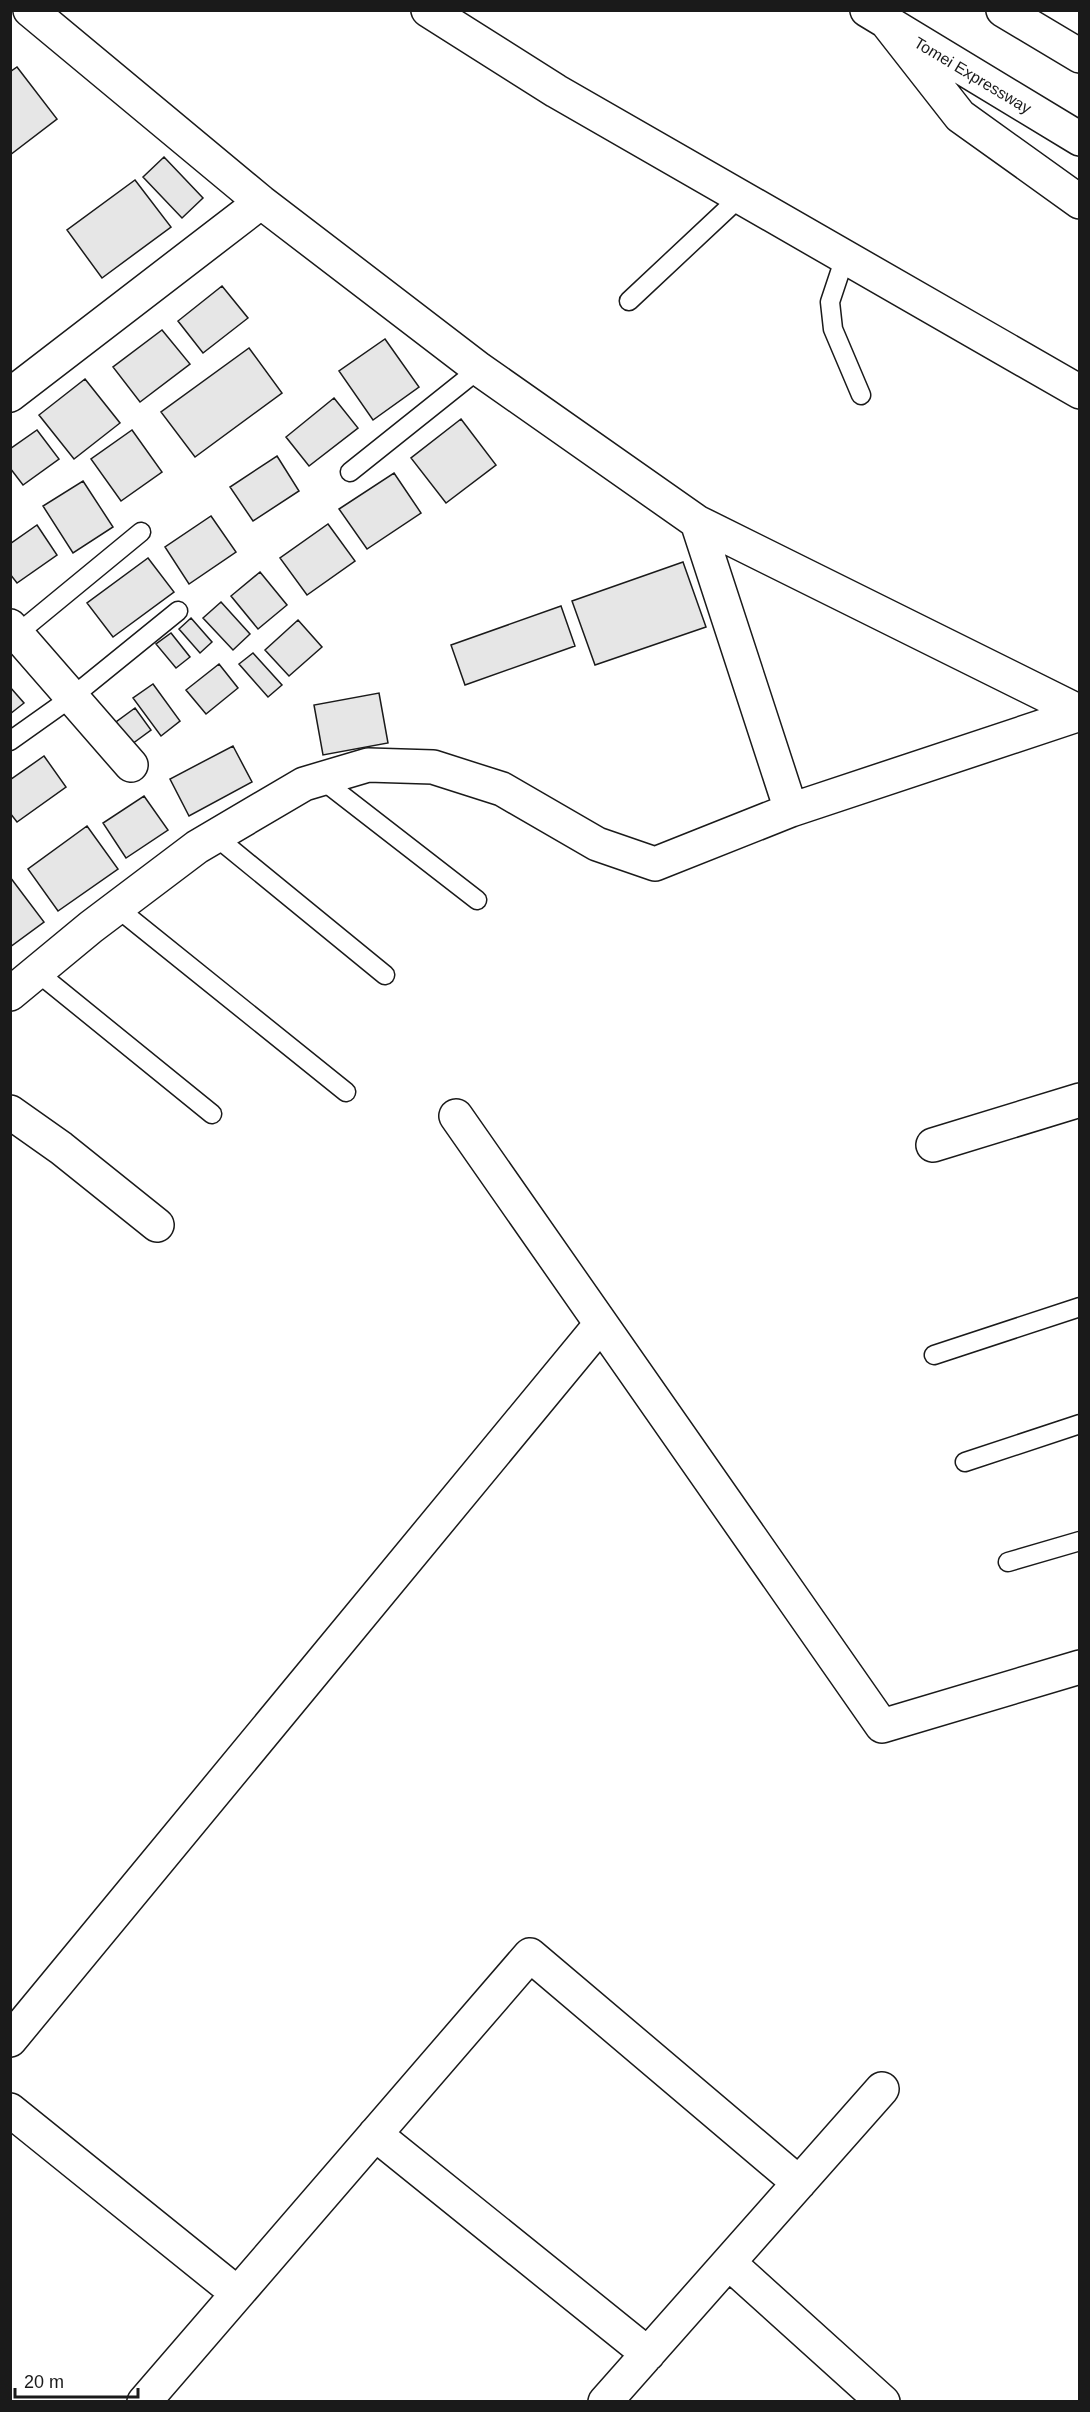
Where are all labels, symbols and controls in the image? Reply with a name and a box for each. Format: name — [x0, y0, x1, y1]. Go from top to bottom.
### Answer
street label: Tomei Expressway — [911, 34, 1034, 117]
scale bar — [15, 2361, 138, 2399]
text: 20 m — [24, 2372, 64, 2392]

